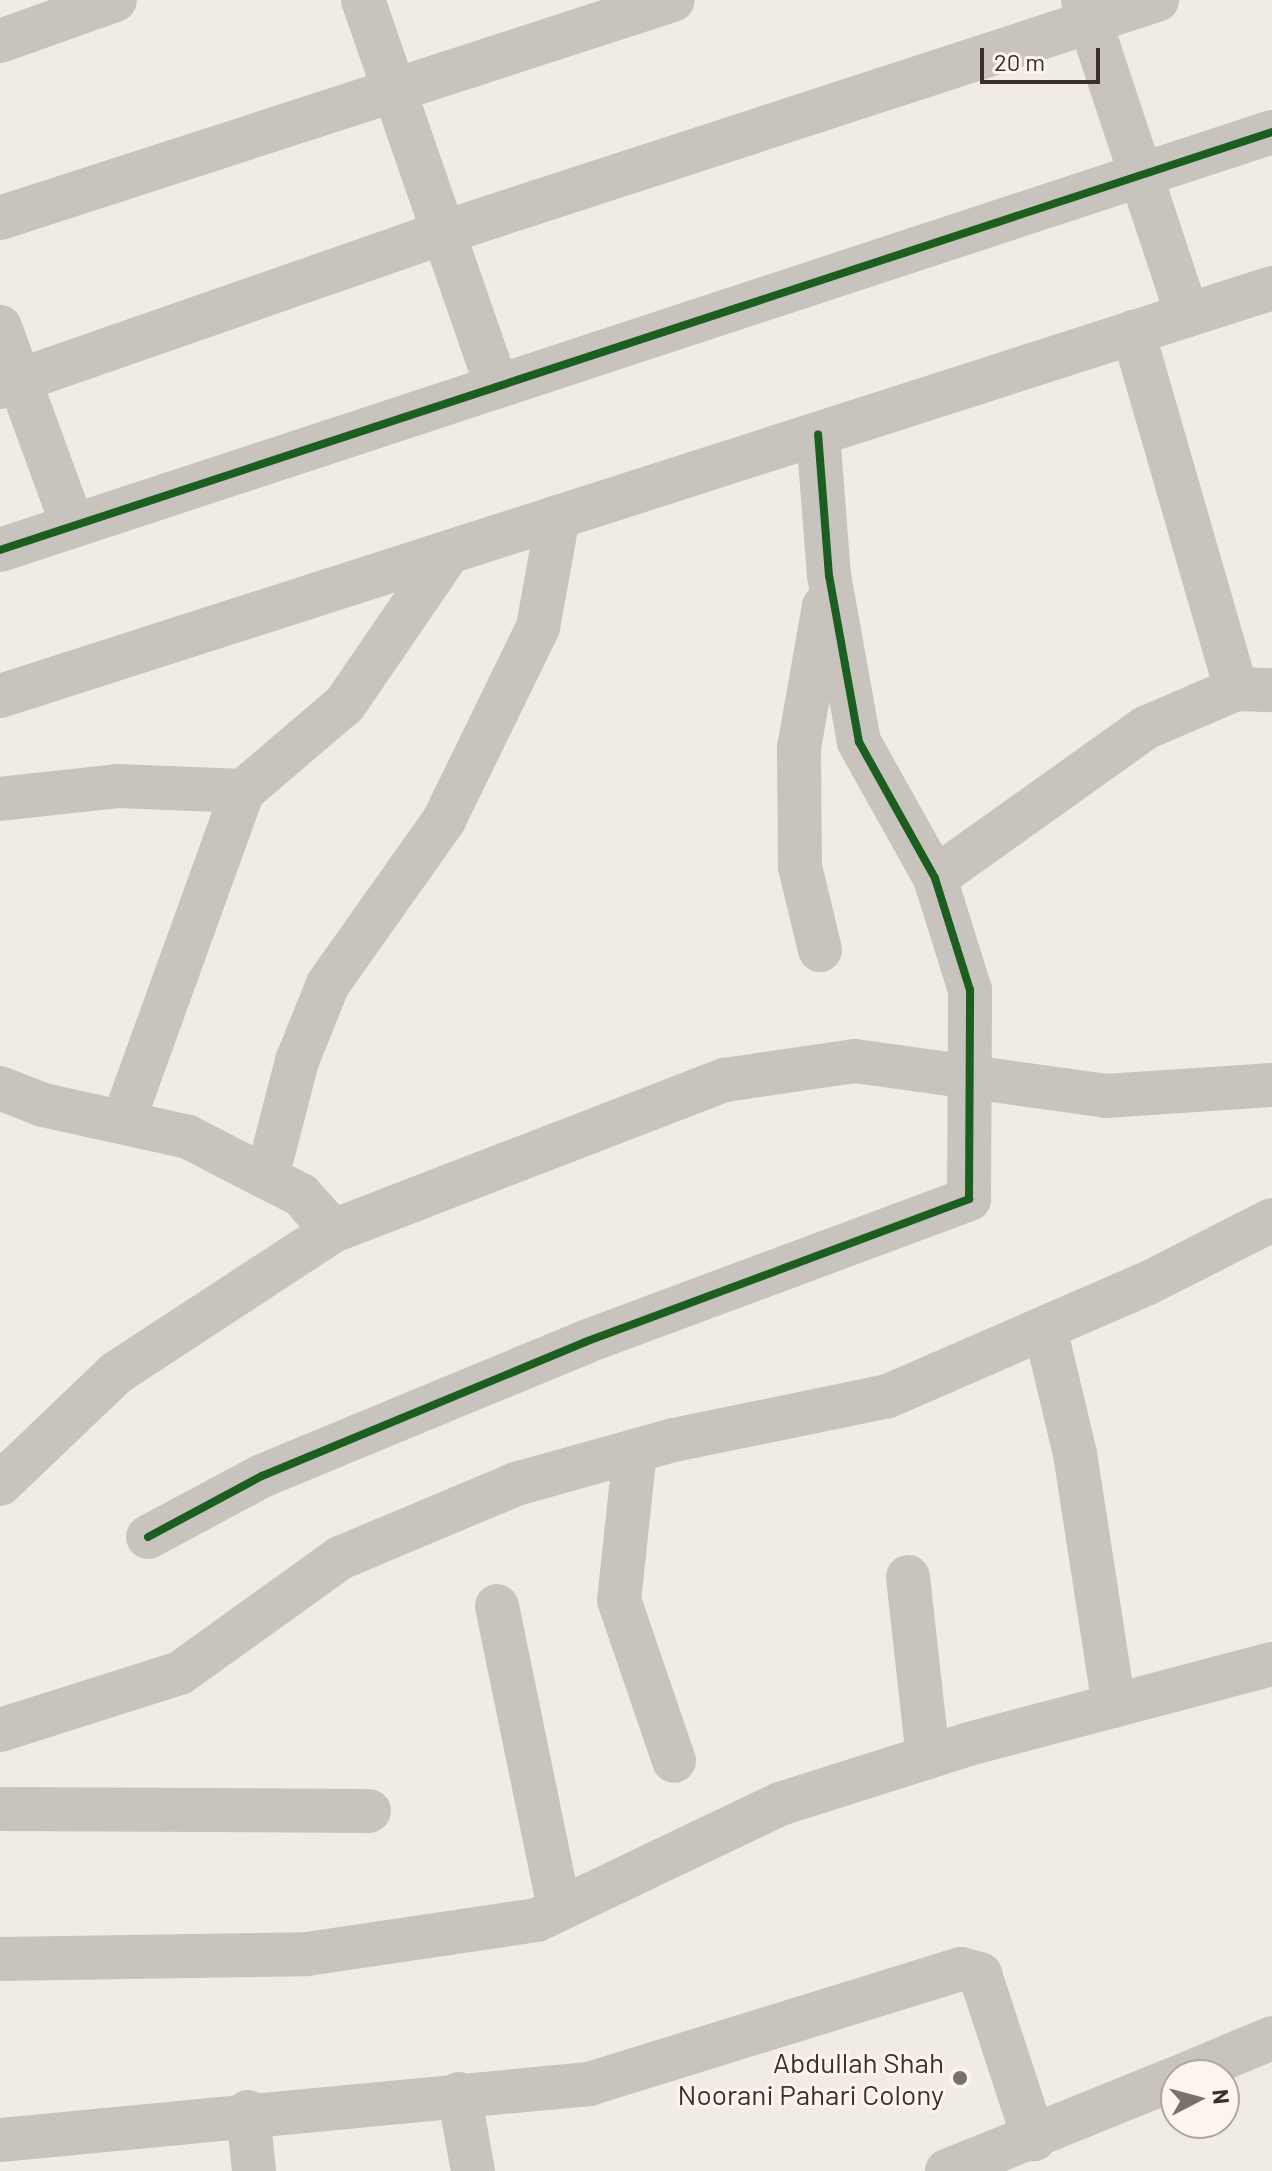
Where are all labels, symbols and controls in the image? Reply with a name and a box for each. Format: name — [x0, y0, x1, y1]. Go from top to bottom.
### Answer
scale bar — [984, 32, 1104, 82]
text: 20 m — [994, 47, 1045, 76]
place label: Abdullah Shah Noorani Pahari Colony — [677, 2045, 944, 2111]
north arrow — [1160, 2059, 1240, 2139]
marker: Abdullah Shah Noorani Pahari Colony — [951, 2069, 969, 2087]
text: N — [1208, 2088, 1236, 2105]

